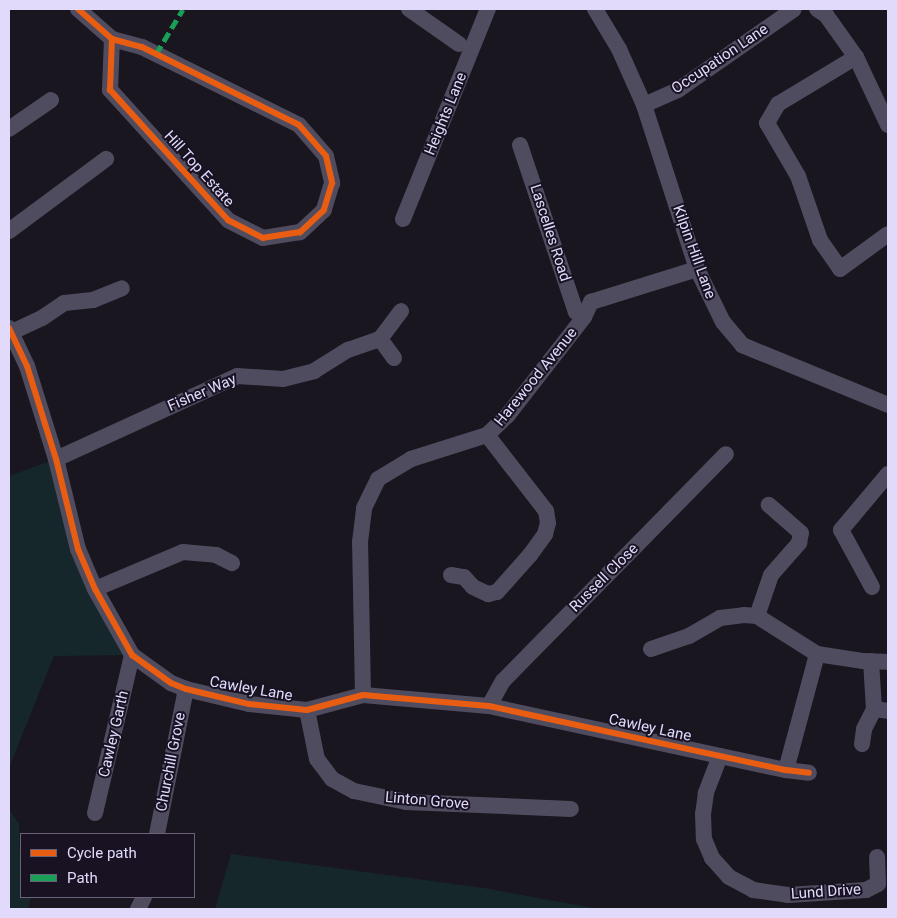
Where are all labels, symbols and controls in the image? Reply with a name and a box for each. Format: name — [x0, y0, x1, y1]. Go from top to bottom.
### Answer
street label: Occupation Lane — [668, 20, 772, 98]
street label: Heights Lane — [421, 70, 471, 158]
street label: Hill Top Estate — [160, 127, 238, 211]
street label: Lascelles Road — [526, 182, 574, 284]
street label: Kilpin Hill Lane — [669, 203, 719, 301]
street label: Harewood Avenue — [491, 324, 581, 430]
street label: Fisher Way — [165, 370, 239, 416]
street label: Russell Close — [566, 540, 642, 616]
street label: Cawley Lane — [208, 673, 294, 705]
street label: Cawley Garth — [95, 689, 133, 779]
street label: Cawley Lane — [607, 710, 693, 746]
street label: Churchill Grove — [153, 711, 189, 813]
street label: Linton Grove — [384, 788, 470, 814]
legend — [20, 833, 195, 898]
text: Cycle path — [67, 844, 137, 862]
text: Path — [67, 869, 98, 887]
street label: Lund Drive — [790, 881, 862, 903]

